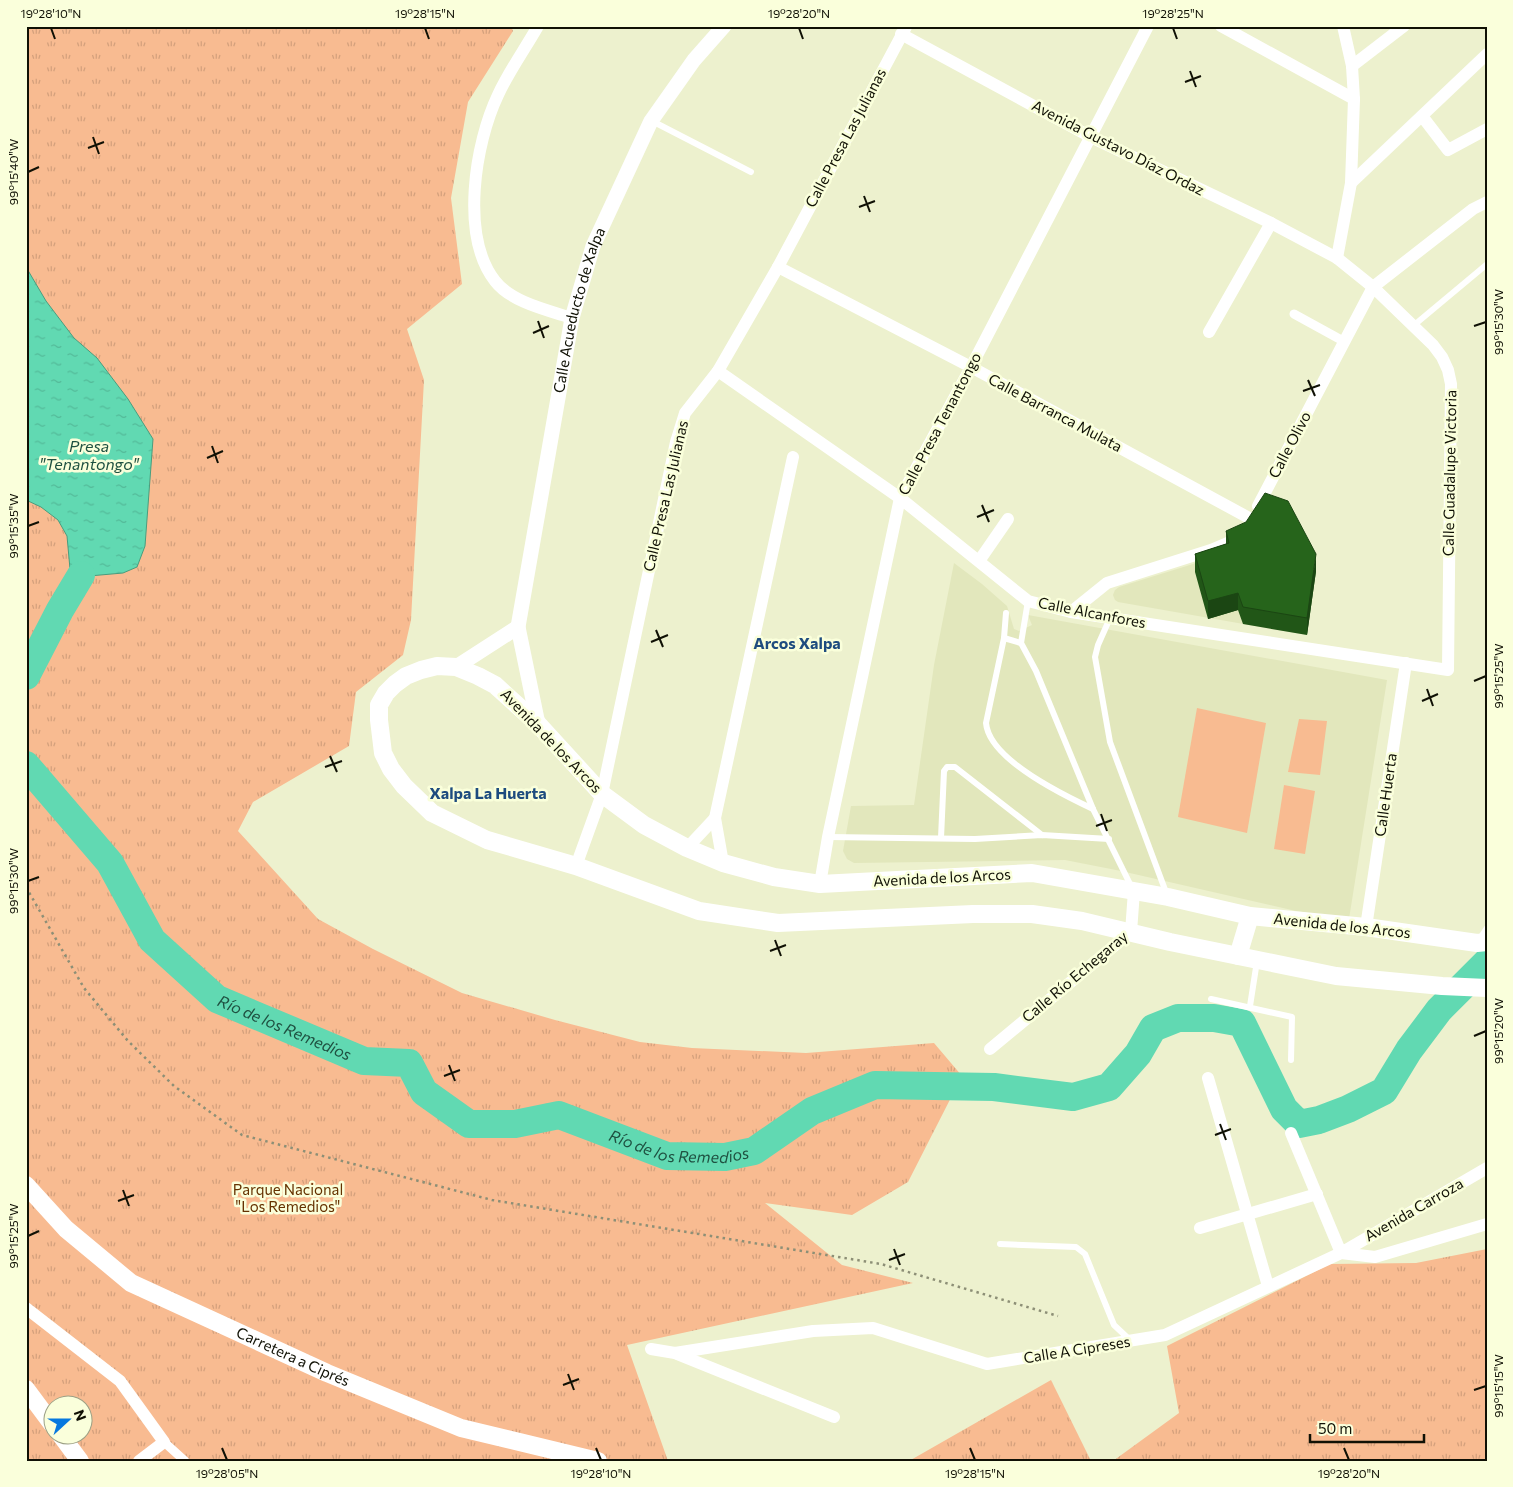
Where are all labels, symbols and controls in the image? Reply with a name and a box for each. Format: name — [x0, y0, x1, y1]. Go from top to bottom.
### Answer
text: 19°28'10"N — [21, 6, 81, 20]
text: 19°28'15"N — [395, 6, 455, 20]
text: 19°28'20"N — [768, 6, 830, 20]
text: 19°28'25"N — [1142, 6, 1204, 20]
street label: Calle Presa Las Julianas — [801, 65, 889, 210]
street label: Avenida Gustavo Díaz Ordaz — [1029, 96, 1208, 199]
text: 99°15'40"W — [6, 139, 20, 205]
street label: Calle Acueducto de Xalpa — [549, 224, 609, 394]
text: 99°15'30"W — [1491, 289, 1505, 355]
street label: Calle Presa Tenantongo — [894, 349, 984, 498]
street label: Calle Barranca Mulata — [986, 369, 1125, 455]
street label: Calle Guadalupe Victoria — [1439, 390, 1459, 556]
street label: Calle Olivo — [1264, 408, 1314, 481]
street label: Calle Presa Las Julianas — [639, 418, 691, 573]
water label: Presa "Tenantongo" — [39, 436, 140, 473]
text: 99°15'35"W — [6, 493, 20, 559]
street label: Calle Alcanfores — [1037, 593, 1148, 631]
district label: Arcos Xalpa — [753, 633, 841, 652]
text: 99°15'25"W — [1491, 644, 1505, 708]
street label: Avenida de los Arcos — [497, 684, 606, 796]
street label: Calle Huerta — [1370, 752, 1400, 838]
district label: Xalpa La Huerta — [429, 783, 547, 802]
text: 99°15'30"W — [6, 848, 20, 914]
street label: Avenida de los Arcos — [873, 864, 1011, 890]
street label: Avenida de los Arcos — [1273, 909, 1412, 941]
street label: Calle Río Echegaray — [1018, 927, 1131, 1026]
water label: Río de los Remedios — [215, 990, 355, 1064]
text: 99°15'20"W — [1491, 998, 1505, 1064]
water label: Río de los Remedios — [607, 1125, 750, 1166]
street label: Avenida Carroza — [1361, 1174, 1466, 1245]
park label: Parque Nacional "Los Remedios" — [233, 1180, 343, 1215]
text: 99°15'25"W — [6, 1204, 20, 1268]
street label: Carretera a Ciprés — [234, 1323, 353, 1389]
street label: Calle A Cipreses — [1022, 1332, 1132, 1366]
text: 99°15'15"W — [1491, 1354, 1505, 1418]
north arrow — [42, 1394, 92, 1444]
text: N — [71, 1407, 90, 1423]
scale bar — [1310, 1412, 1424, 1444]
text: 50 m — [1318, 1419, 1352, 1437]
text: 19°28'05"N — [196, 1466, 258, 1480]
text: 19°28'10"N — [571, 1466, 631, 1480]
text: 19°28'15"N — [945, 1466, 1005, 1480]
text: 19°28'20"N — [1318, 1466, 1380, 1480]

